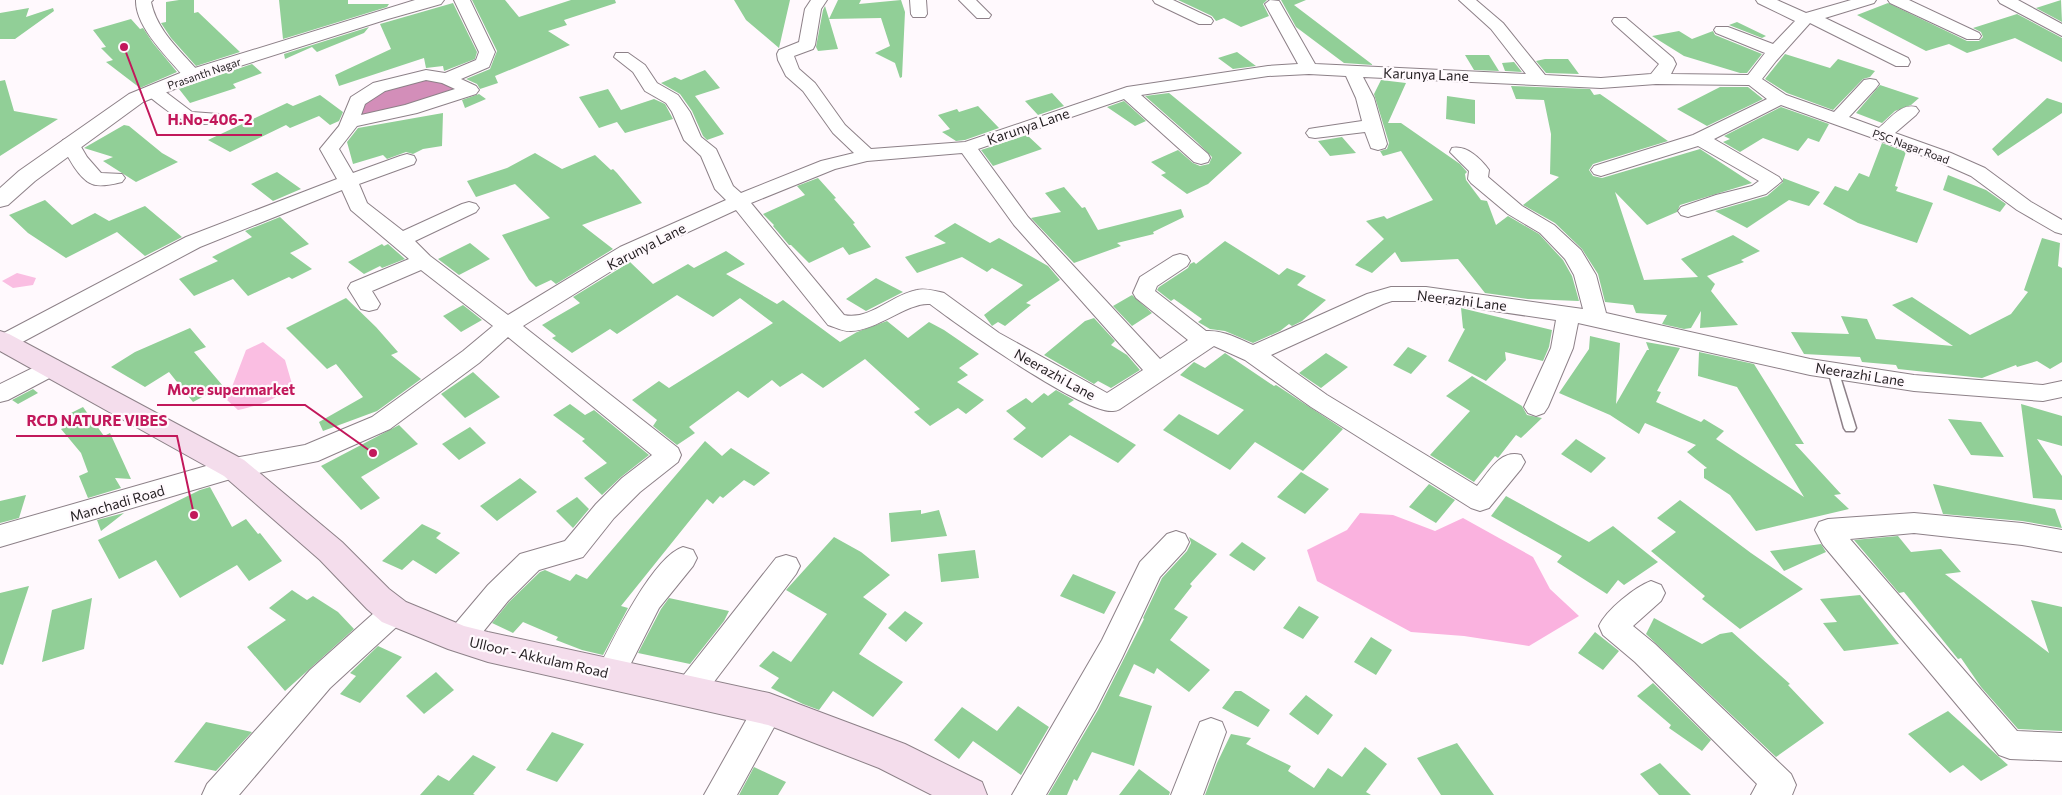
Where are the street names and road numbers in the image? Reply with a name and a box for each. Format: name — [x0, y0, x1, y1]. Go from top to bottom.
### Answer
street label: Prasanth Nagar — [165, 54, 243, 92]
street label: Karunya Lane — [1383, 64, 1469, 84]
street label: Karunya Lane — [985, 104, 1071, 148]
street label: PSC Nagar Road — [1871, 126, 1951, 166]
street label: Karunya Lane — [604, 219, 688, 273]
street label: Neerazhi Lane — [1416, 286, 1508, 314]
street label: Neerazhi Lane — [1011, 345, 1099, 403]
street label: Neerazhi Lane — [1814, 359, 1906, 389]
street label: Manchadi Road — [68, 481, 166, 525]
street label: Ulloor - Akkulam Road — [468, 633, 610, 681]

